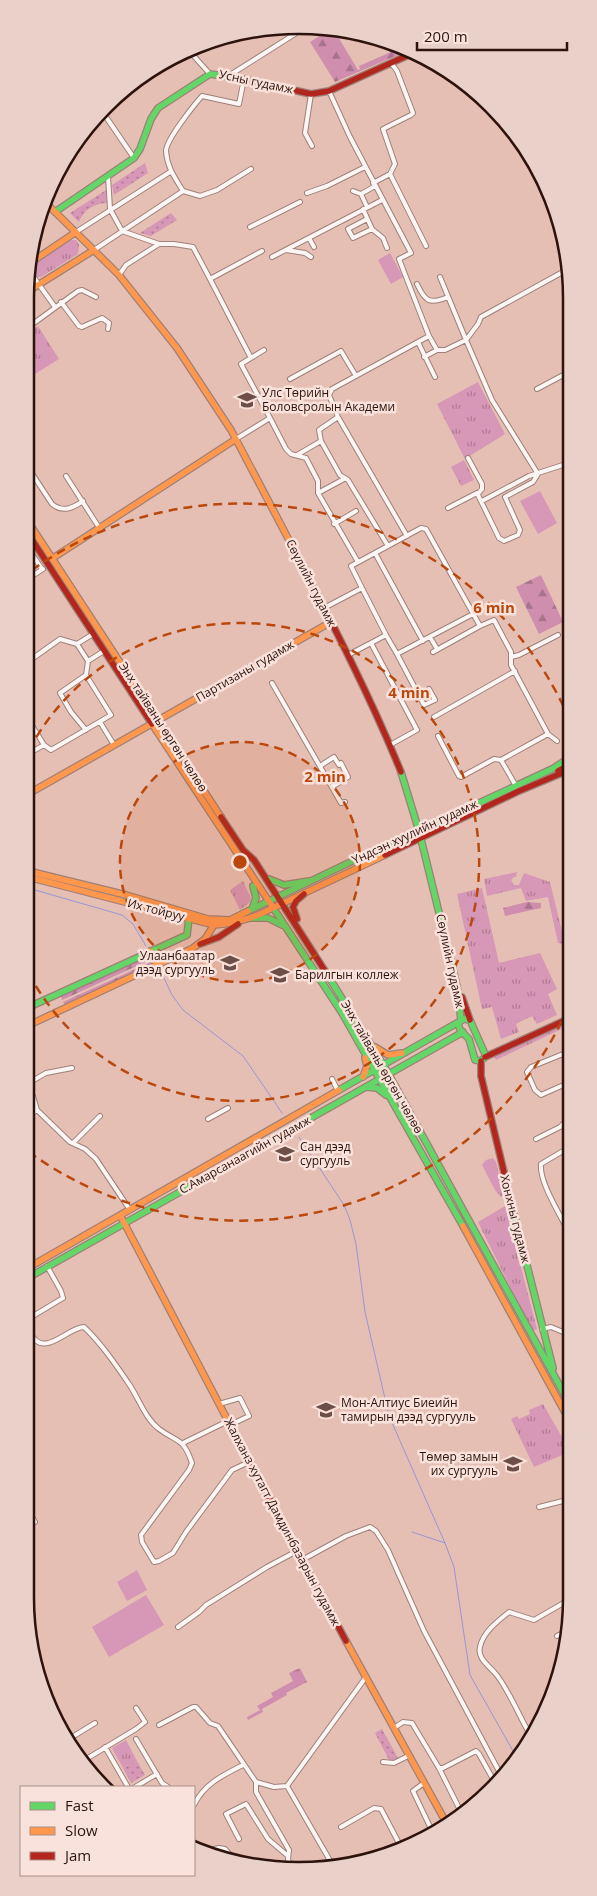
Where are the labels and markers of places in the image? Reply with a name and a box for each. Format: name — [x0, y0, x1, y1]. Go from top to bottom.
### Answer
place label: Улс Төрийн Боловсролын Академи — [262, 384, 395, 415]
school or university icon: Улс Төрийн Боловсролын Академи — [236, 389, 258, 411]
centre of rings — [231, 853, 249, 871]
place label: Улаанбаатар дээд сургууль — [136, 947, 215, 978]
school or university icon: Улаанбаатар дээд сургууль — [219, 952, 241, 974]
school or university icon: Барилгын коллеж — [269, 964, 291, 986]
place label: Барилгын коллеж — [295, 966, 399, 983]
place label: Сан дээд сургууль — [300, 1138, 351, 1169]
school or university icon: Сан дээд сургууль — [274, 1143, 296, 1165]
place label: Мон-Алтиус Биеийн тамирын дээд сургууль — [341, 1394, 476, 1425]
school or university icon: Мон-Алтиус Биеийн тамирын дээд сургууль — [315, 1399, 337, 1421]
place label: Төмөр замын их сургууль — [420, 1448, 498, 1479]
school or university icon: Төмөр замын их сургууль — [502, 1453, 524, 1475]

